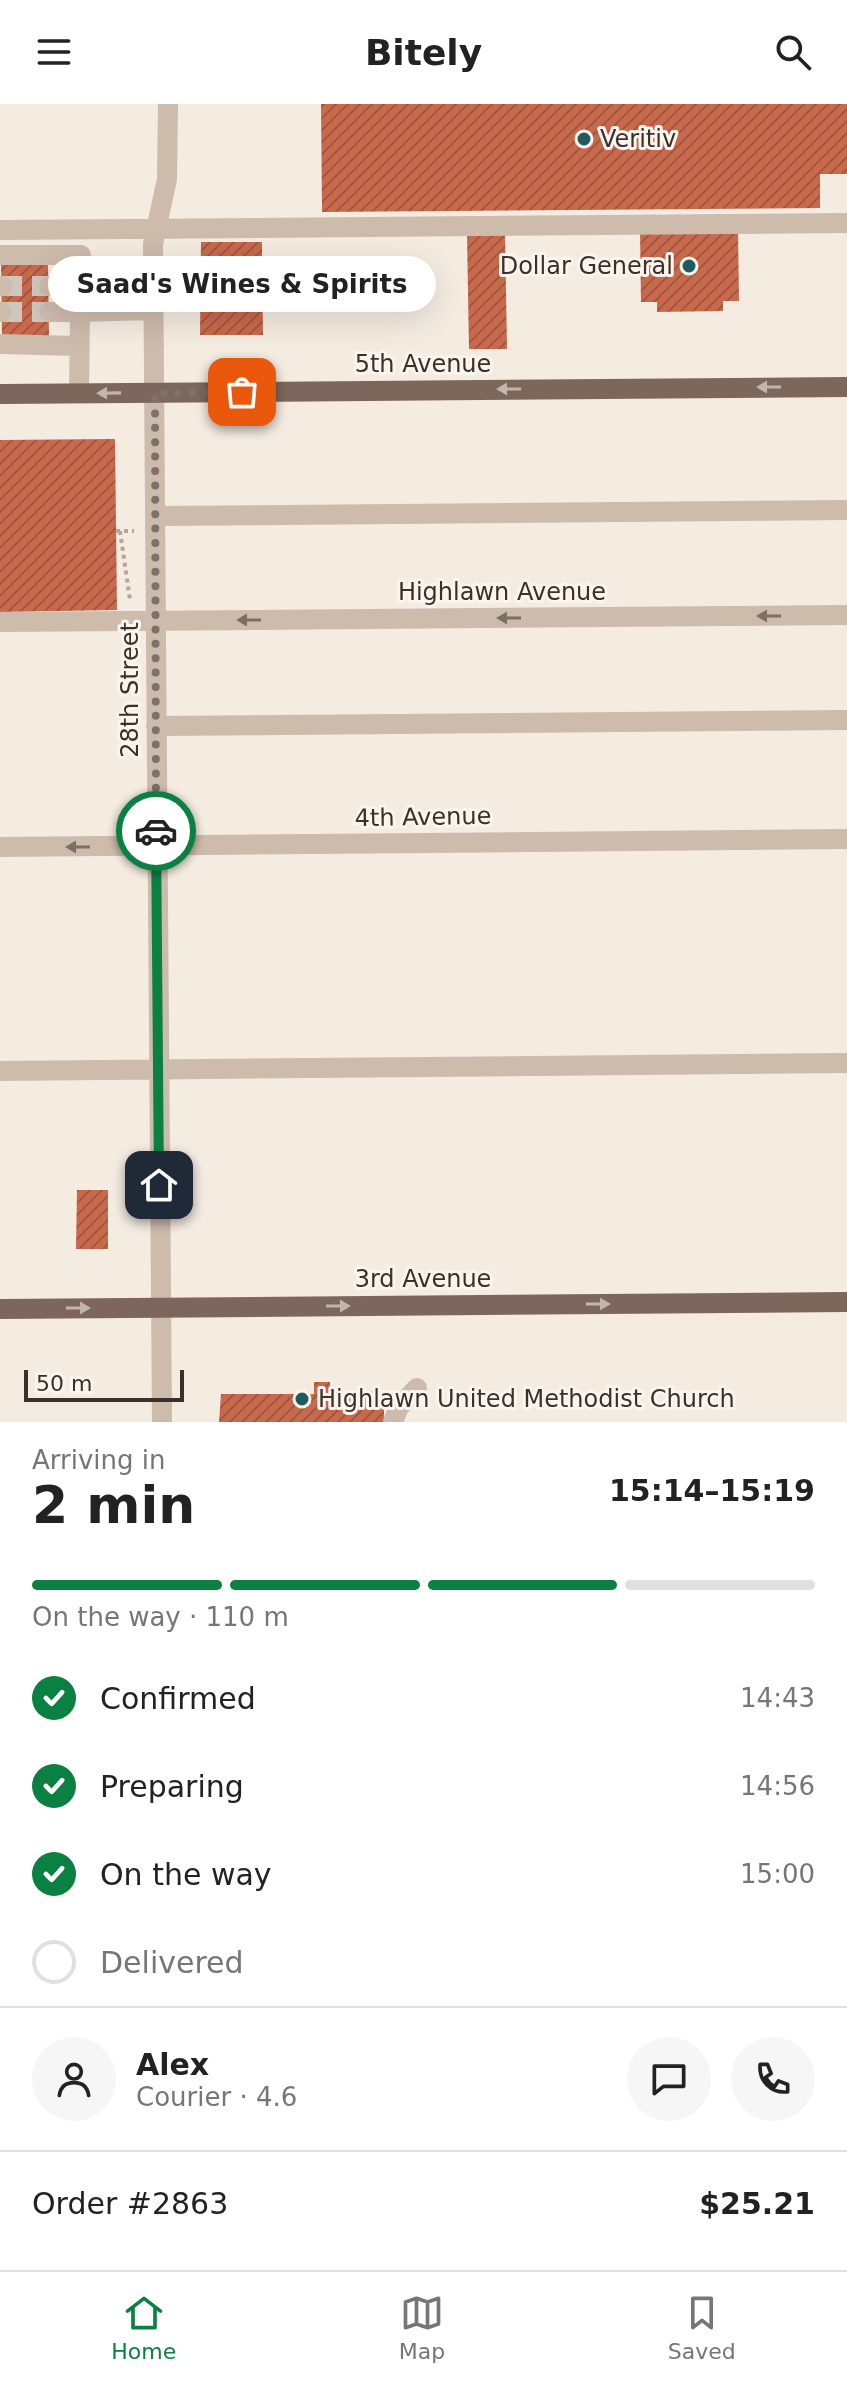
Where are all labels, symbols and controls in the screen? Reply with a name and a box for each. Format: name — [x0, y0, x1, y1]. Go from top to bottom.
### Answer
icon: menu — [32, 30, 76, 74]
icon: search — [771, 30, 815, 74]
text: Bitely — [365, 32, 482, 73]
place label: Veritiv — [600, 125, 676, 153]
marker: Veritiv — [575, 130, 593, 148]
place label: Dollar General — [500, 252, 673, 280]
callout: Saad's Wines & Spirits — [48, 256, 436, 312]
marker: Dollar General — [680, 257, 698, 275]
text: Saad's Wines & Spirits — [77, 269, 407, 299]
street label: 5th Avenue — [355, 350, 491, 378]
pin — [208, 358, 276, 426]
icon: bag — [220, 370, 264, 414]
one-way arrow — [756, 381, 781, 393]
one-way arrow — [496, 383, 521, 396]
one-way arrow — [96, 387, 121, 399]
street label: Highlawn Avenue — [398, 578, 606, 606]
one-way arrow — [756, 610, 781, 622]
one-way arrow — [496, 612, 521, 624]
one-way arrow — [236, 614, 261, 626]
street label: 28th Street — [116, 622, 144, 758]
courier — [116, 791, 196, 871]
street label: 4th Avenue — [354, 802, 492, 832]
icon: car — [134, 809, 178, 853]
one-way arrow — [65, 841, 90, 853]
pin — [125, 1151, 193, 1219]
icon: home — [137, 1163, 181, 1207]
street label: 3rd Avenue — [355, 1265, 491, 1293]
one-way arrow — [586, 1298, 611, 1310]
one-way arrow — [326, 1300, 351, 1312]
one-way arrow — [66, 1302, 91, 1314]
scale bar — [24, 1366, 184, 1402]
text: 50 m — [36, 1371, 92, 1396]
place label: Highlawn United Methodist Church — [318, 1385, 735, 1413]
marker: Highlawn United Methodist Church — [293, 1390, 311, 1408]
text: Arriving in — [32, 1445, 166, 1475]
text: 15:14–15:19 — [609, 1473, 815, 1508]
text: 2 min — [32, 1475, 195, 1535]
text: On the way · 110 m — [32, 1602, 289, 1632]
icon: check — [32, 1676, 76, 1720]
text: Confirmed — [100, 1681, 256, 1716]
text: 14:43 — [740, 1683, 815, 1713]
icon: check — [32, 1764, 76, 1808]
text: Preparing — [100, 1769, 244, 1804]
text: 14:56 — [740, 1771, 815, 1801]
icon: check — [32, 1852, 76, 1896]
text: On the way — [100, 1857, 272, 1892]
text: 15:00 — [740, 1859, 815, 1889]
text: Delivered — [100, 1945, 244, 1980]
button: person — [32, 2037, 116, 2121]
button: chat — [627, 2037, 711, 2121]
button: phone — [731, 2037, 815, 2121]
text: Alex — [136, 2047, 209, 2082]
text: Courier · 4.6 — [136, 2082, 297, 2112]
text: Order #2863 — [32, 2186, 228, 2221]
text: $25.21 — [699, 2186, 815, 2221]
tab: Home — [111, 2291, 176, 2364]
tab: Map — [399, 2291, 445, 2364]
tab: Saved — [668, 2291, 736, 2364]

